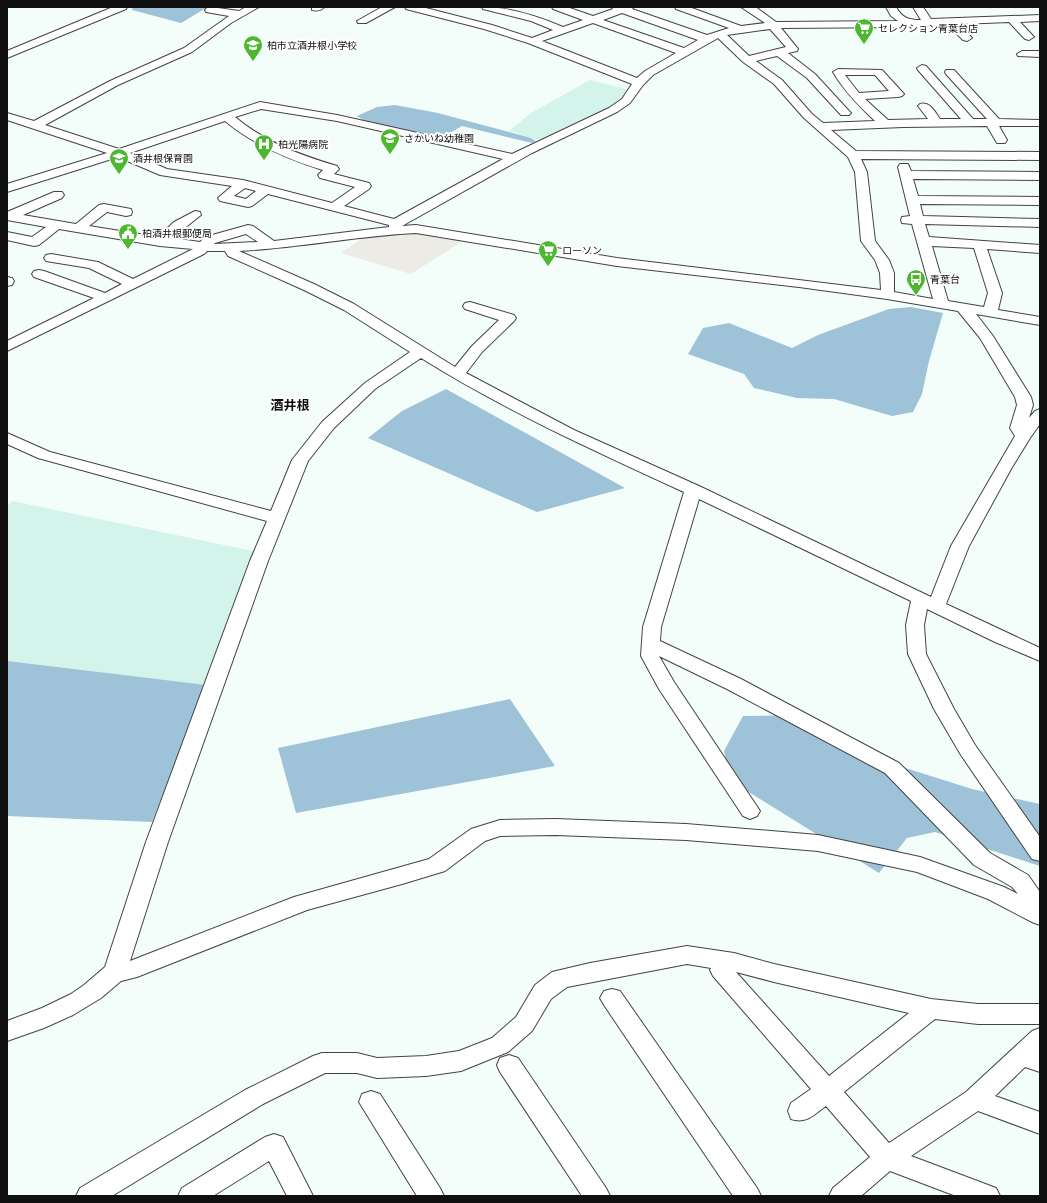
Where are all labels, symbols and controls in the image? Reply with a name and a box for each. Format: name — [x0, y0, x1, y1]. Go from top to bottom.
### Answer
supermarket icon: セレクション青葉台店 — [853, 17, 875, 45]
place label: セレクション青葉台店 — [878, 21, 978, 37]
school or university icon: 柏市立酒井根小学校 — [242, 34, 264, 62]
place label: 柏市立酒井根小学校 — [267, 38, 357, 54]
school or university icon: さかいね幼稚園 — [379, 127, 401, 155]
place label: さかいね幼稚園 — [404, 131, 474, 147]
hospital icon: 柏光陽病院 — [253, 133, 275, 161]
place label: 柏光陽病院 — [278, 137, 328, 153]
school or university icon: 酒井根保育園 — [108, 147, 130, 175]
place label: 酒井根保育園 — [133, 151, 193, 167]
public building icon: 柏酒井根郵便局 — [117, 222, 139, 250]
place label: 柏酒井根郵便局 — [142, 226, 212, 242]
supermarket icon: ローソン — [537, 239, 559, 267]
place label: ローソン — [562, 243, 602, 259]
bus stop icon: 青葉台 — [905, 268, 927, 296]
place label: 青葉台 — [930, 272, 960, 288]
district label: 酒井根 — [270, 396, 310, 416]

